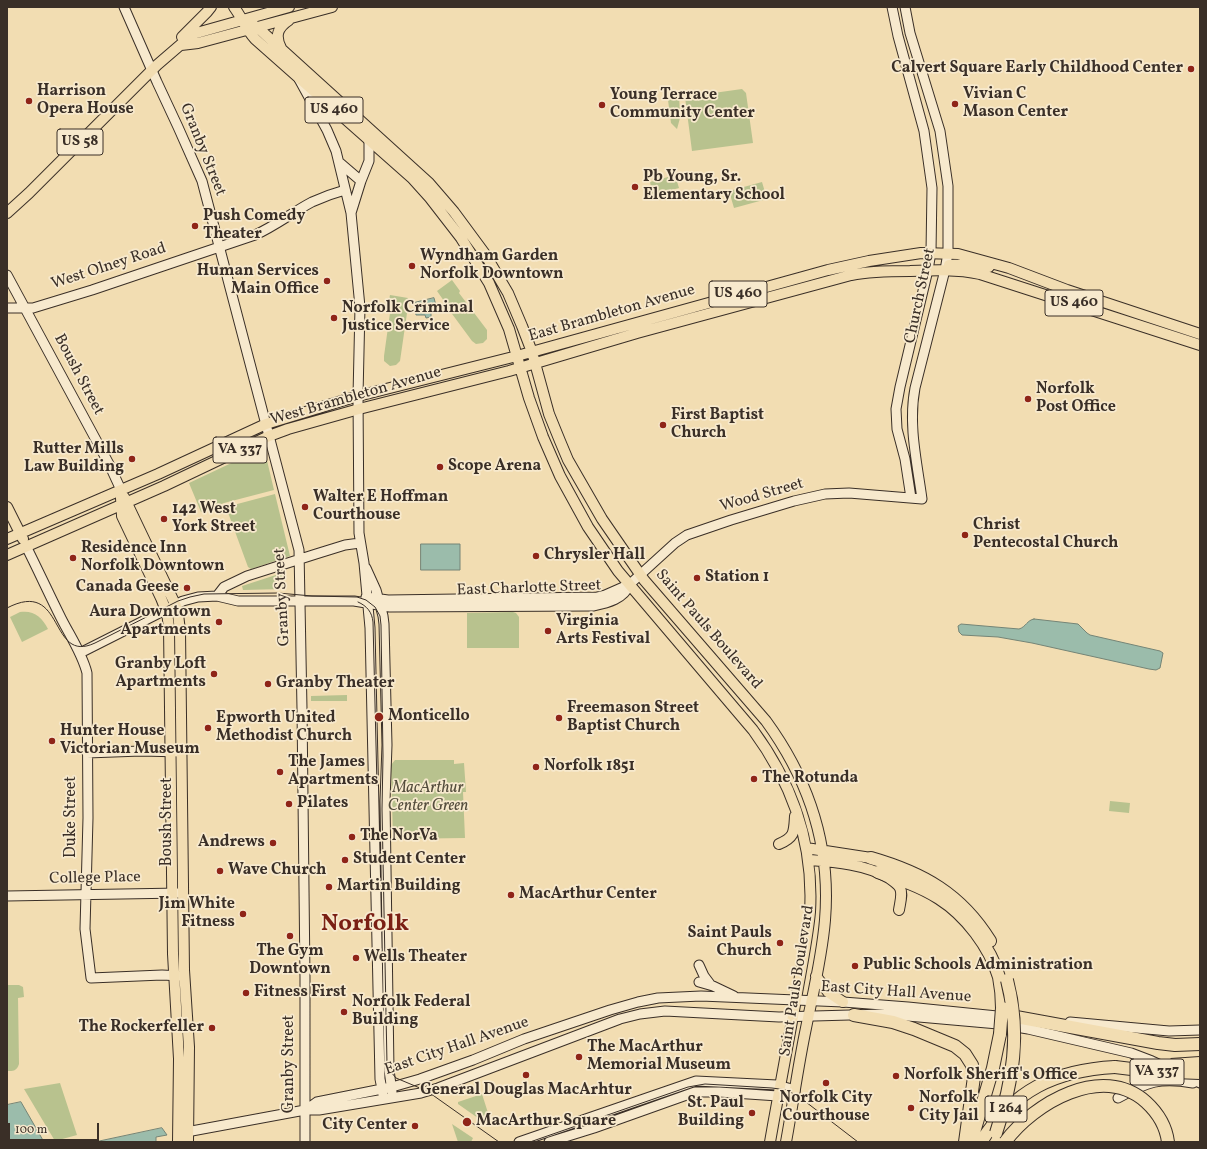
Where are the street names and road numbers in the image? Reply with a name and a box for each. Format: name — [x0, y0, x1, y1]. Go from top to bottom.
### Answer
road number: US 460 — [305, 97, 363, 123]
street label: Granby Street — [175, 101, 229, 199]
road number: US 58 — [57, 129, 103, 155]
street label: West Olney Road — [49, 239, 169, 295]
street label: Church Street — [902, 246, 940, 346]
street label: East Brambleton Avenue — [527, 281, 697, 347]
road number: US 460 — [709, 281, 767, 307]
road number: US 460 — [1045, 290, 1103, 316]
street label: Boush Street — [49, 331, 107, 419]
street label: West Brambleton Avenue — [268, 363, 444, 431]
road number: VA 337 — [213, 437, 267, 463]
street label: Wood Street — [718, 475, 806, 517]
street label: Granby Street — [271, 547, 295, 647]
street label: Saint Pauls Boulevard — [651, 566, 765, 694]
street label: East Charlotte Street — [456, 577, 602, 601]
street label: Duke Street — [62, 776, 82, 858]
street label: Boush Street — [158, 777, 178, 867]
street label: College Place — [49, 869, 141, 889]
street label: Saint Pauls Boulevard — [777, 904, 819, 1058]
street label: East City Hall Avenue — [820, 978, 972, 1008]
street label: East City Hall Avenue — [382, 1013, 532, 1081]
street label: Granby Street — [280, 1015, 300, 1113]
road number: VA 337 — [1130, 1059, 1184, 1085]
road number: I 264 — [985, 1096, 1027, 1122]

